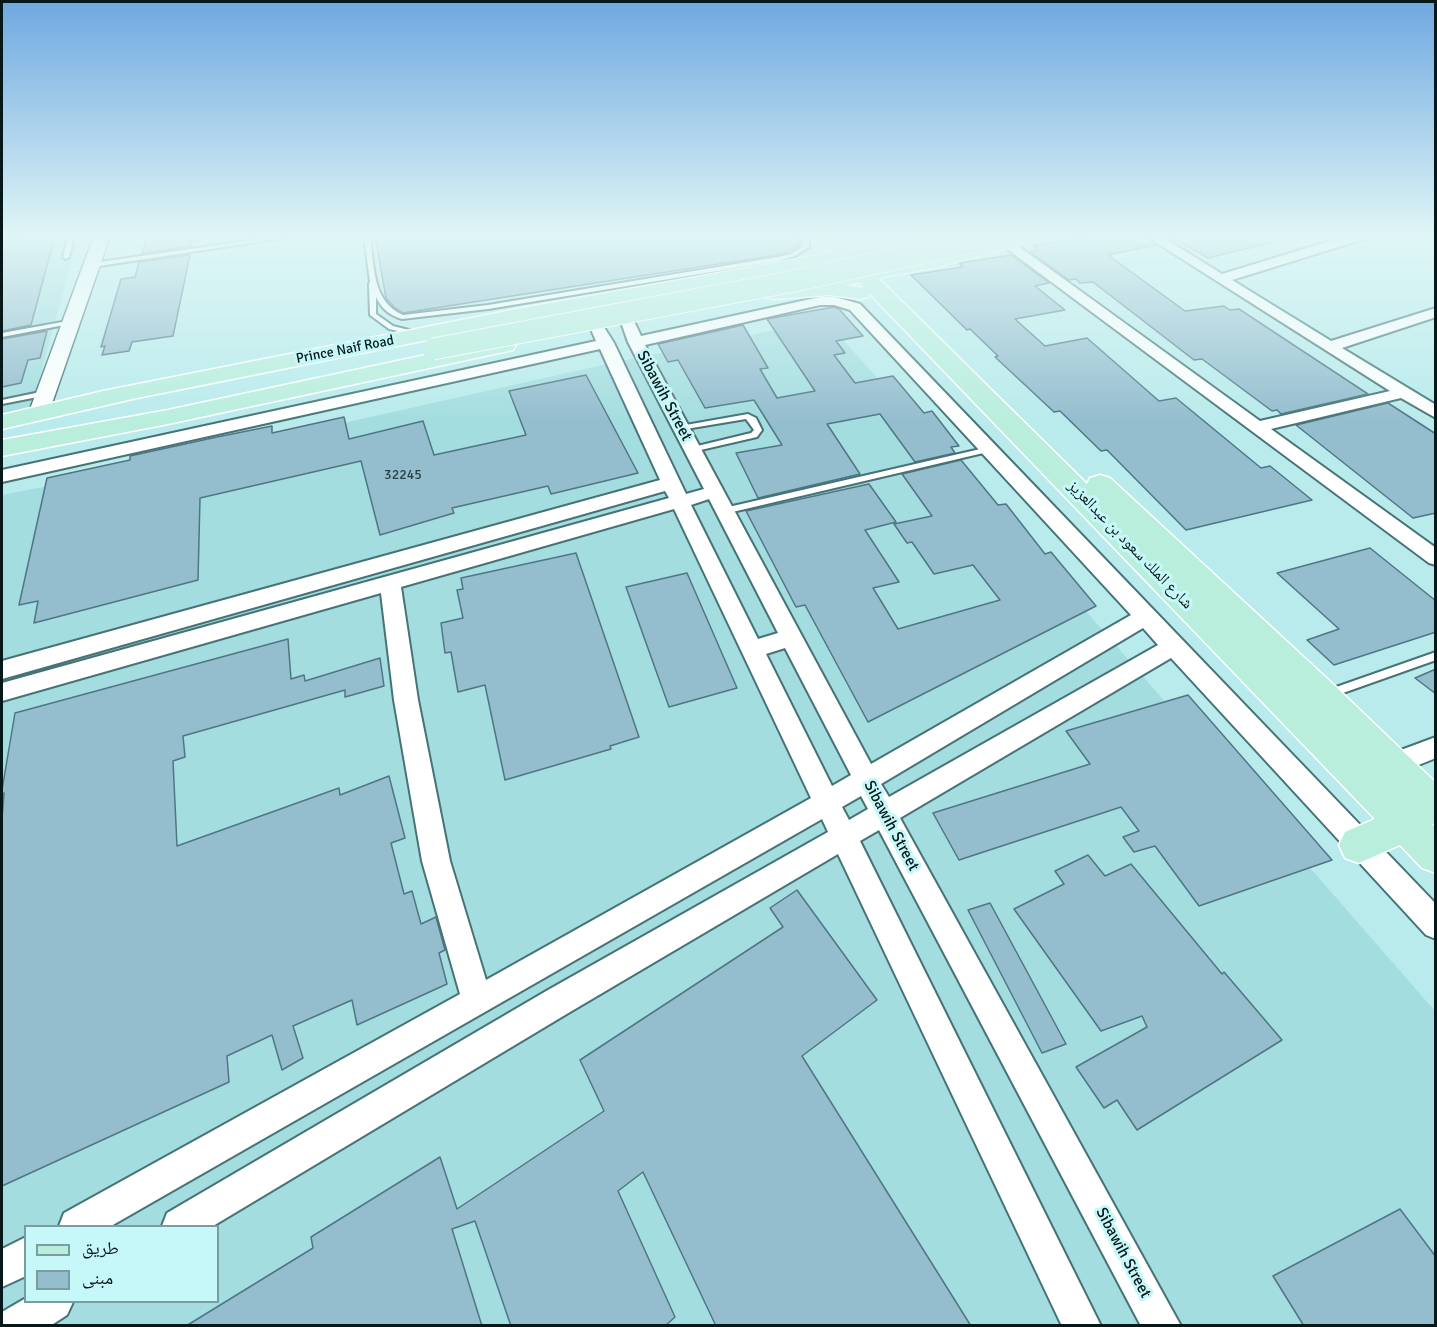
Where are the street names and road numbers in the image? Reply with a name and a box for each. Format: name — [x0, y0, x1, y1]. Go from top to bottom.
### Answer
street label: Prince Naif Road — [295, 332, 395, 368]
street label: Sibawih Street — [632, 348, 696, 444]
street label: شارع الملك سعود بن عبدالعزيز — [1063, 477, 1197, 613]
street label: Sibawih Street — [859, 778, 923, 874]
street label: Sibawih Street — [1091, 1205, 1155, 1301]

